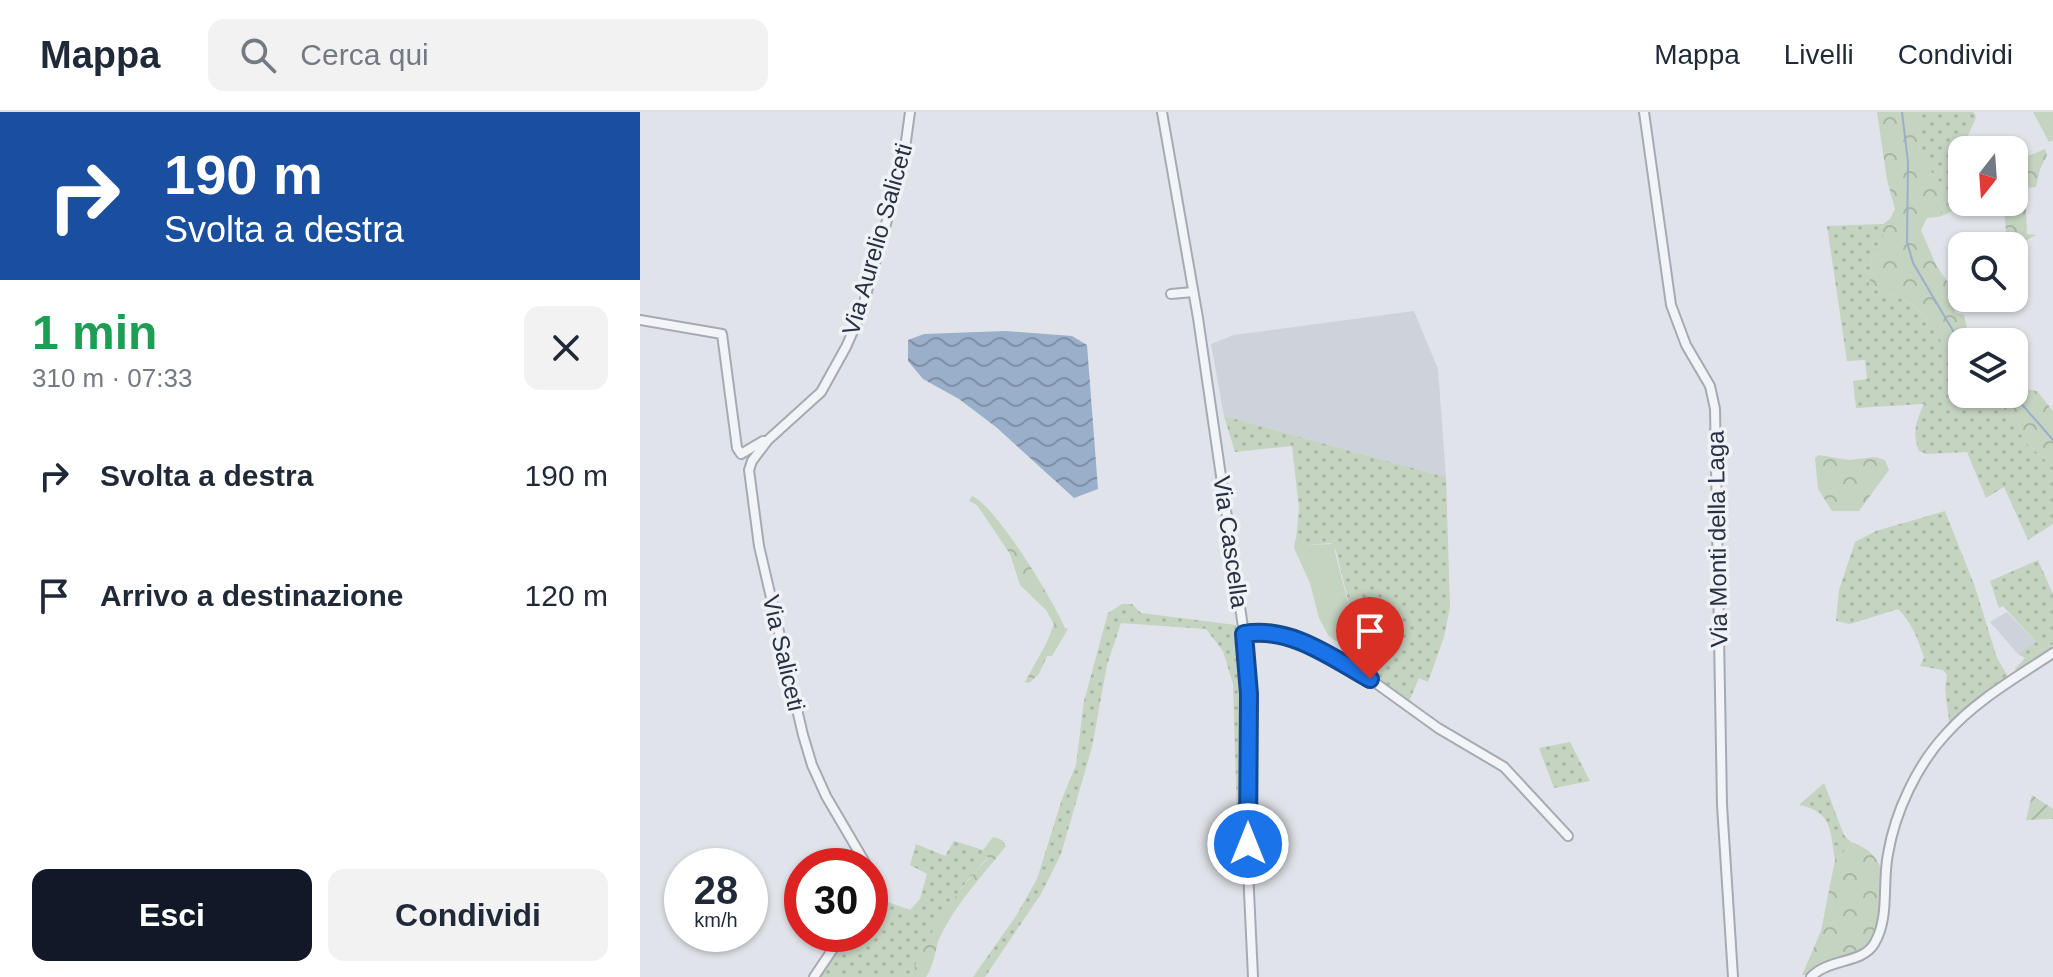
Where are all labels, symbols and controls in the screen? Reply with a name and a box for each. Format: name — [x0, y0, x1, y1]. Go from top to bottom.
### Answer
search box — [208, 19, 768, 91]
icon: search — [236, 33, 280, 77]
text: Mappa — [40, 34, 160, 76]
text: Cerca qui — [300, 38, 429, 71]
text: Mappa — [1654, 39, 1740, 70]
text: Livelli — [1784, 39, 1854, 70]
text: Condividi — [1898, 39, 2013, 70]
north arrow — [1948, 136, 2028, 216]
map controls — [1948, 136, 2028, 408]
street label: Via Aurelio Saliceti — [837, 140, 917, 338]
text: 190 m — [164, 143, 323, 206]
icon: right — [32, 144, 136, 248]
text: Svolta a destra — [164, 209, 404, 250]
button: search — [1948, 232, 2028, 312]
text: 1 min — [32, 306, 157, 359]
button: close — [524, 306, 608, 390]
button: layers — [1948, 328, 2028, 408]
text: 310 m · 07:33 — [32, 363, 192, 393]
street label: Via Monti della Laga — [1702, 430, 1732, 648]
icon: right — [32, 454, 76, 498]
text: Svolta a destra — [100, 459, 313, 492]
text: 190 m — [525, 459, 608, 492]
street label: Via Cascella — [1208, 474, 1254, 610]
icon: arrive — [32, 574, 76, 618]
text: Arrivo a destinazione — [100, 579, 403, 612]
text: 120 m — [525, 579, 608, 612]
street label: Via Saliceti — [758, 592, 810, 714]
pin — [1336, 597, 1404, 679]
icon: arrive — [1348, 609, 1392, 653]
position arrow — [1206, 802, 1290, 886]
speed limit sign: 30 — [784, 848, 888, 952]
text: 28 — [694, 868, 738, 912]
button: Esci — [32, 869, 312, 961]
button: Condividi — [328, 869, 608, 961]
text: km/h — [694, 909, 738, 931]

